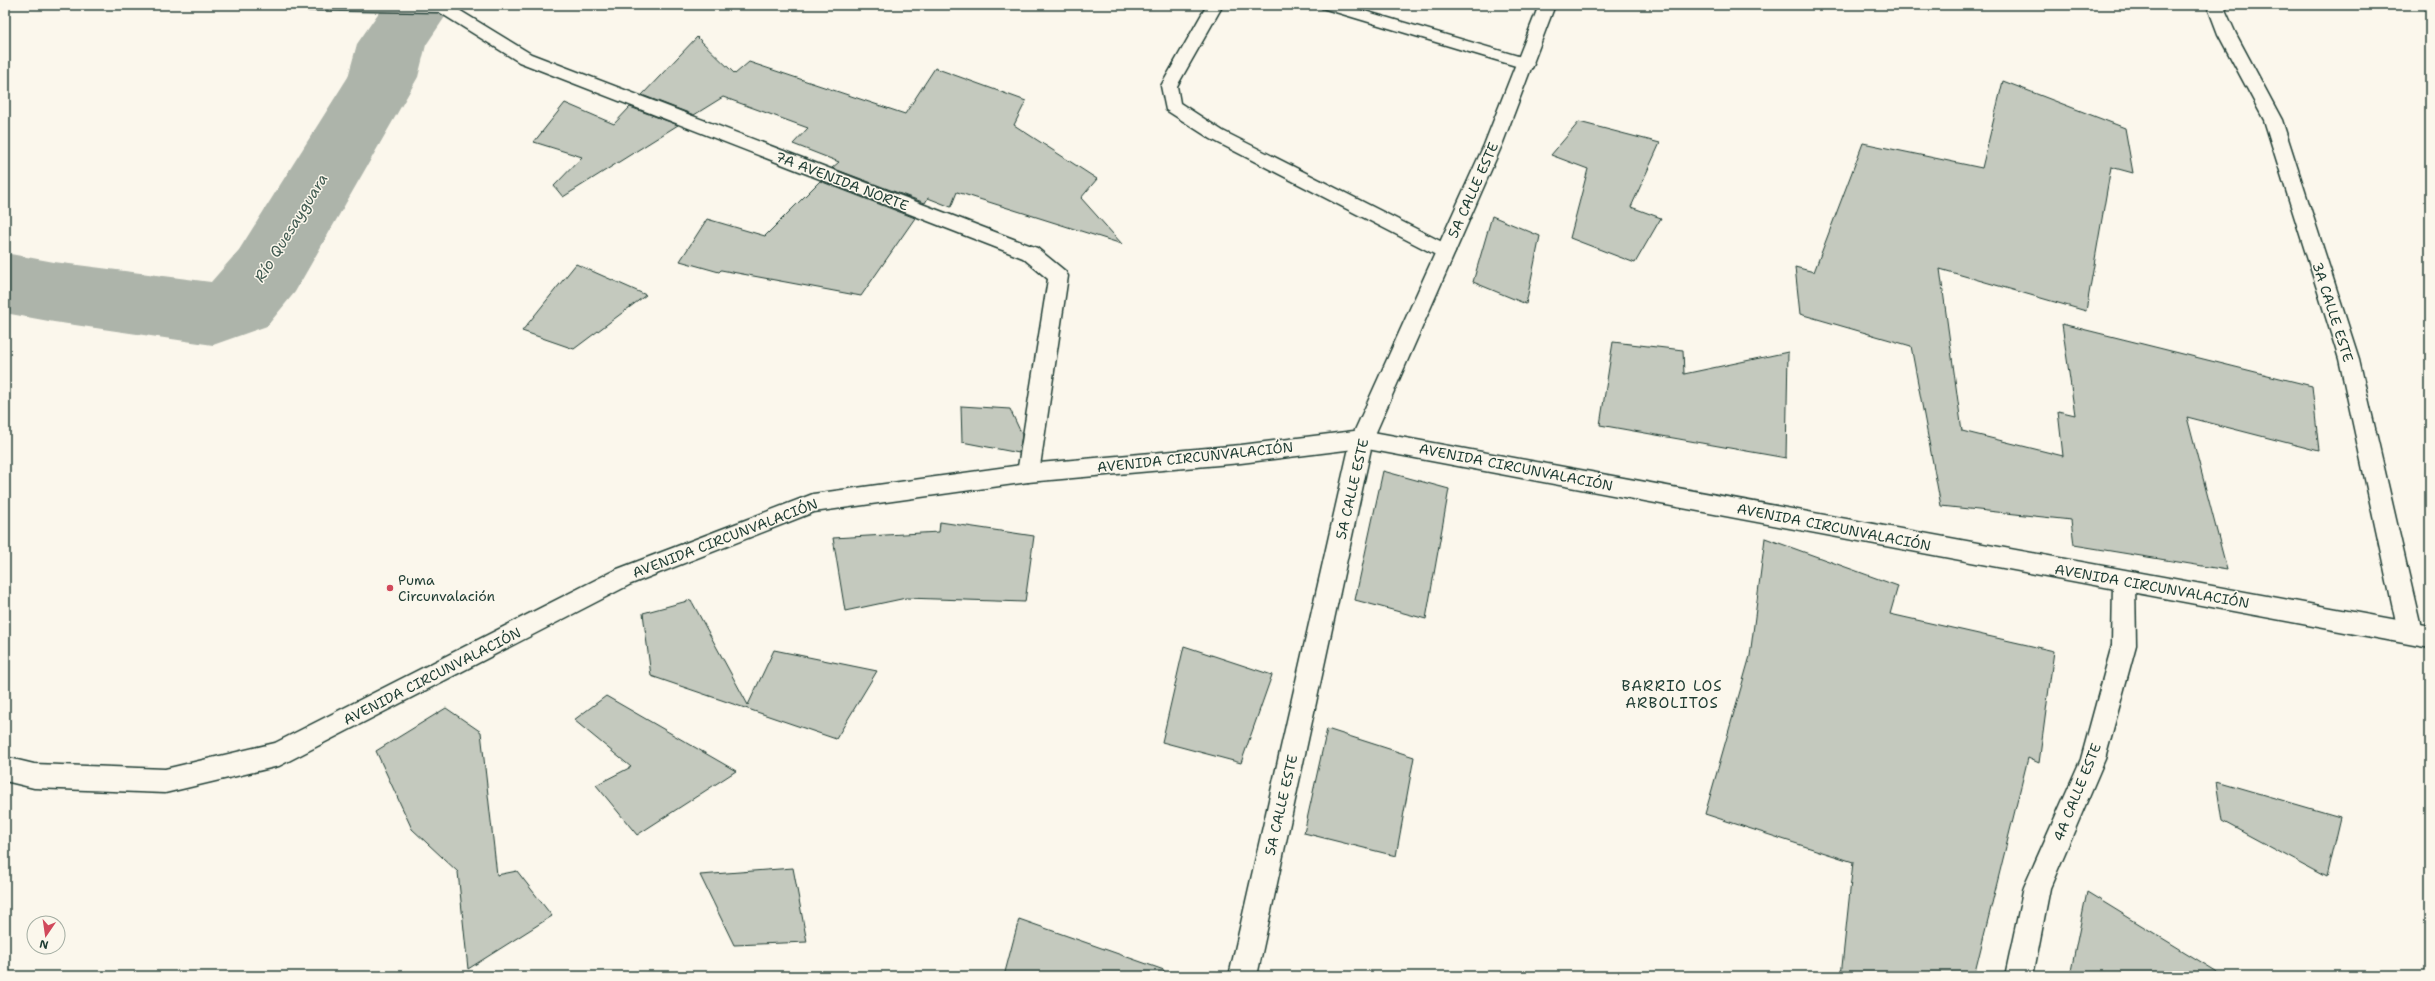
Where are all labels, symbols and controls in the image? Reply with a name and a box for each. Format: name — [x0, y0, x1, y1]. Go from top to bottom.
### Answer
street label: 5A CALLE ESTE — [1444, 139, 1502, 241]
street label: 7A AVENIDA NORTE — [773, 147, 911, 215]
water label: Río Quesayguara — [250, 170, 332, 286]
street label: 3A CALLE ESTE — [2308, 260, 2358, 364]
street label: 5A CALLE ESTE — [1332, 437, 1372, 541]
street label: AVENIDA CIRCUNVALACIÓN — [1096, 438, 1294, 476]
street label: AVENIDA CIRCUNVALACIÓN — [1418, 439, 1614, 495]
street label: AVENIDA CIRCUNVALACIÓN — [630, 494, 820, 582]
street label: AVENIDA CIRCUNVALACIÓN — [1736, 499, 1932, 555]
street label: AVENIDA CIRCUNVALACIÓN — [2053, 560, 2251, 612]
place label: Puma Circunvalación — [398, 571, 496, 605]
marker: Puma Circunvalación — [385, 583, 395, 593]
street label: AVENIDA CIRCUNVALACIÓN — [340, 623, 524, 729]
district label: BARRIO LOS ARBOLITOS — [1621, 676, 1723, 713]
street label: 4A CALLE ESTE — [2049, 740, 2105, 844]
street label: 5A CALLE ESTE — [1261, 753, 1301, 857]
north arrow — [26, 915, 66, 955]
text: N — [38, 936, 50, 953]

